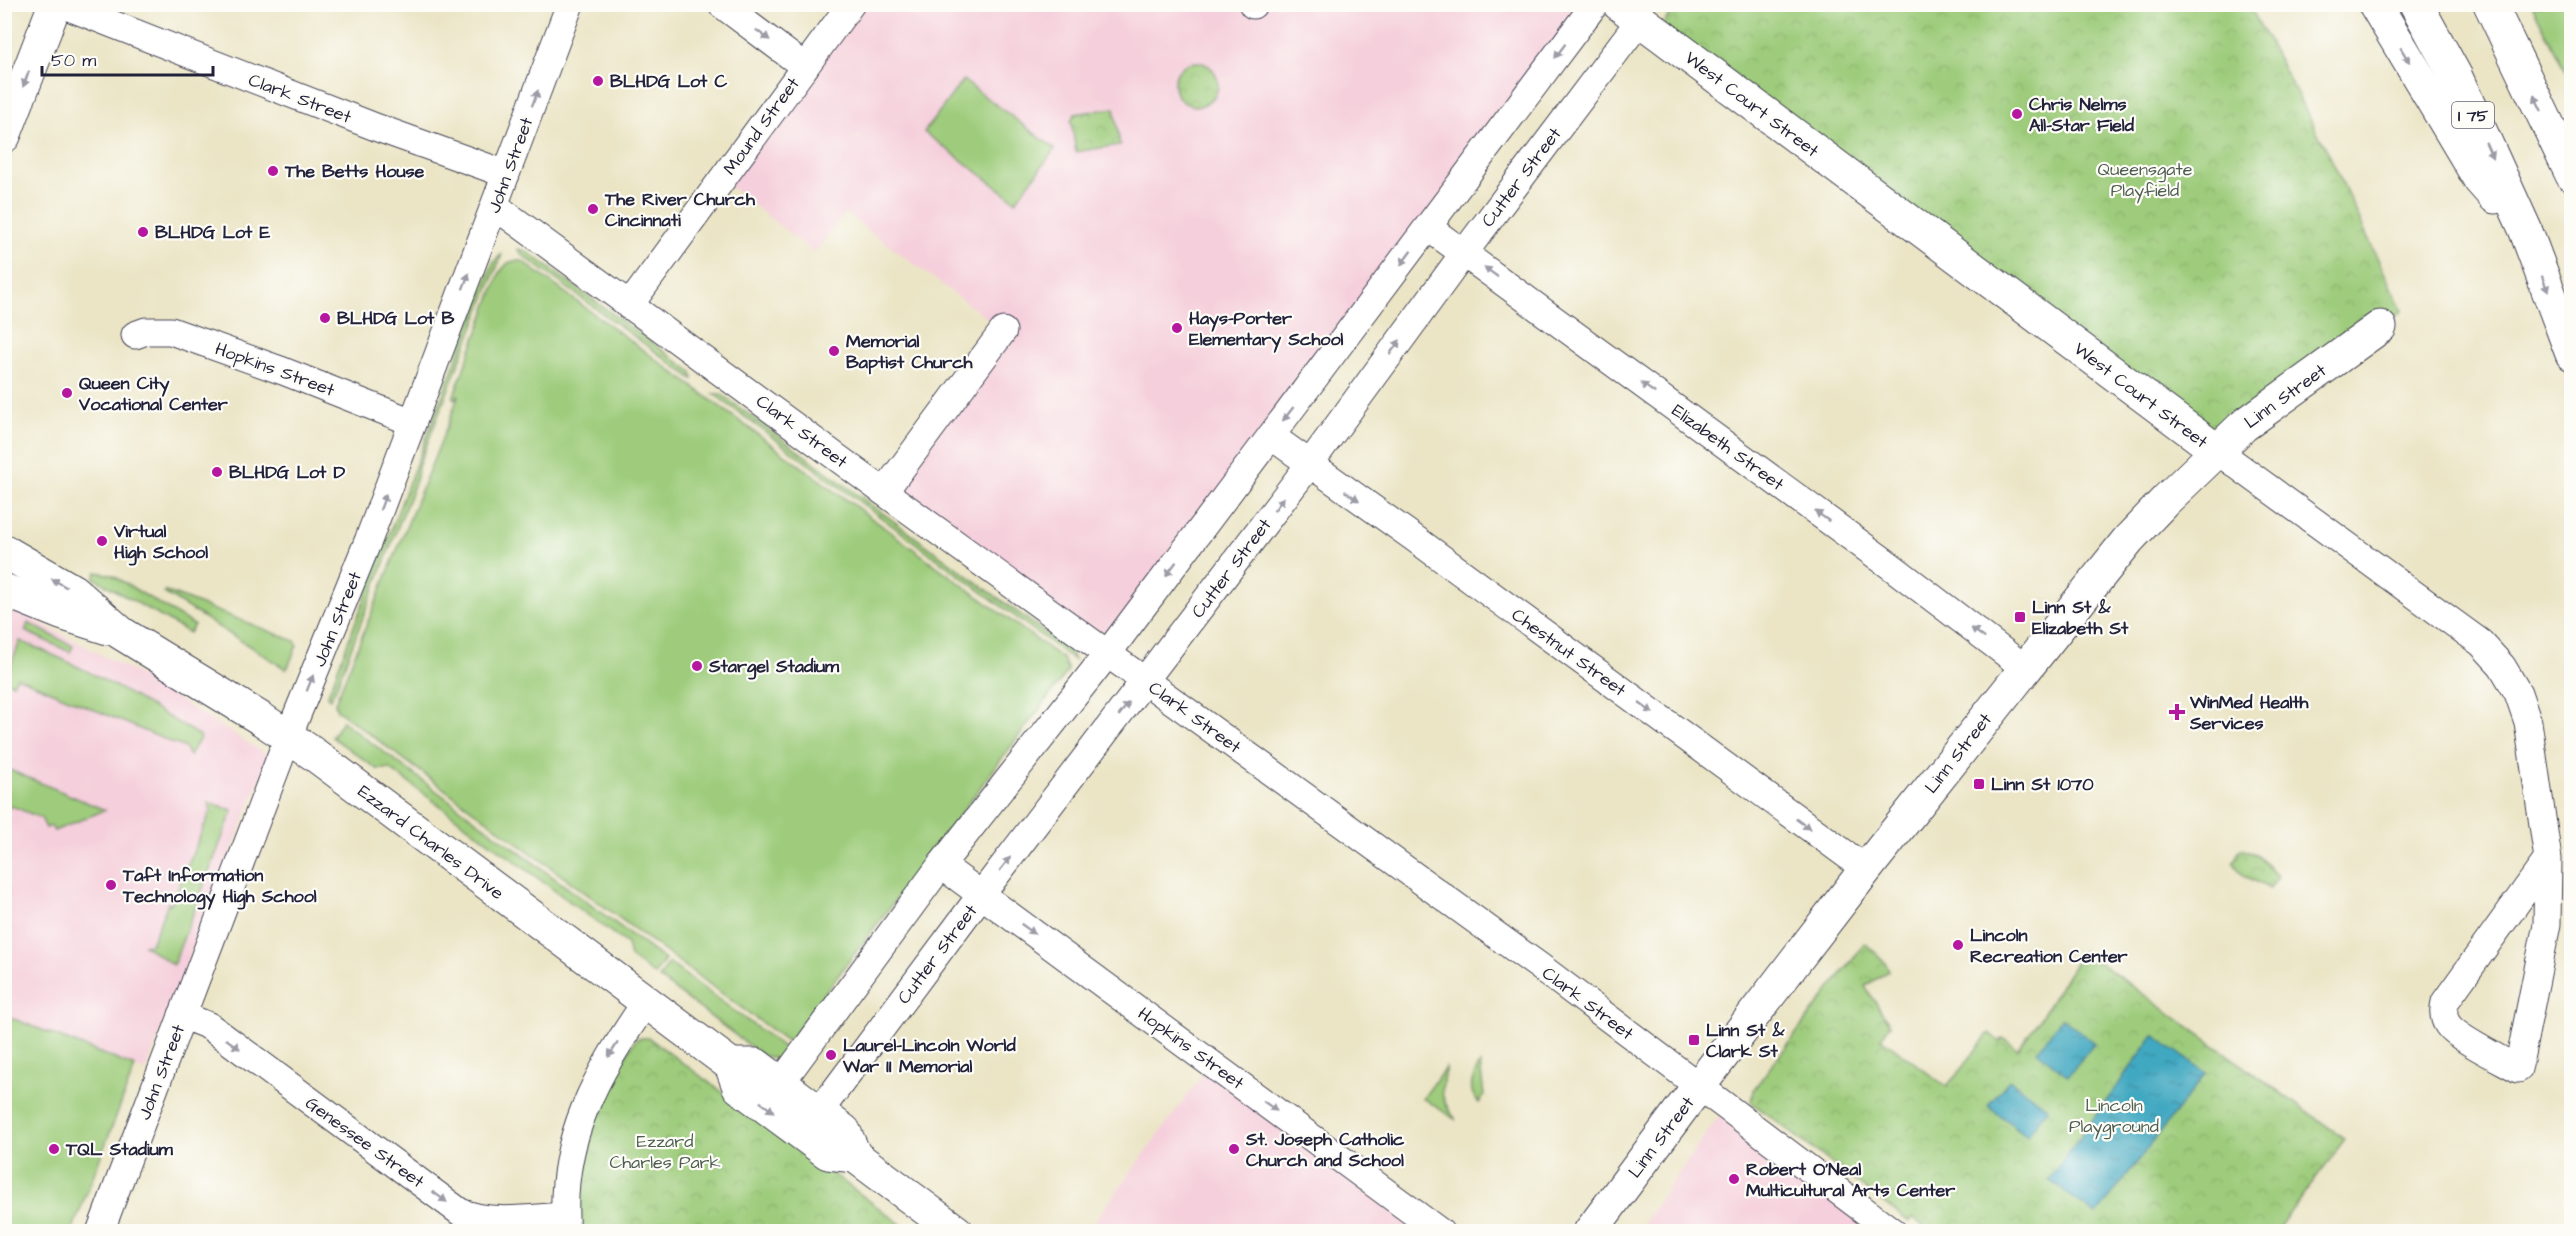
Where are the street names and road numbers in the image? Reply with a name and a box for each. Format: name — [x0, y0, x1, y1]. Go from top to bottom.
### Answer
street label: West Court Street — [1679, 46, 1825, 164]
street label: Clark Street — [245, 67, 356, 130]
street label: Mound Street — [717, 72, 806, 180]
road number: I 75 — [2452, 102, 2494, 128]
street label: John Street — [482, 113, 540, 217]
street label: Cutter Street — [1476, 122, 1568, 232]
street label: Hopkins Street — [212, 336, 339, 403]
street label: West Court Street — [2068, 337, 2214, 455]
street label: Linn Street — [2239, 358, 2332, 435]
street label: Clark Street — [751, 389, 853, 474]
street label: Elizabeth Street — [1667, 398, 1789, 497]
street label: Cutter Street — [1186, 513, 1278, 623]
street label: John Street — [307, 567, 368, 670]
street label: Chestnut Street — [1506, 602, 1632, 703]
street label: Clark Street — [1143, 675, 1247, 760]
street label: Linn Street — [1919, 707, 1998, 799]
street label: Ezzard Charles Drive — [353, 779, 509, 906]
street label: Cutter Street — [892, 899, 984, 1009]
street label: Clark Street — [1537, 961, 1639, 1046]
street label: Hopkins Street — [1133, 1001, 1249, 1096]
street label: John Street — [132, 1020, 191, 1123]
street label: Genessee Street — [300, 1091, 430, 1194]
street label: Linn Street — [1623, 1091, 1701, 1183]

